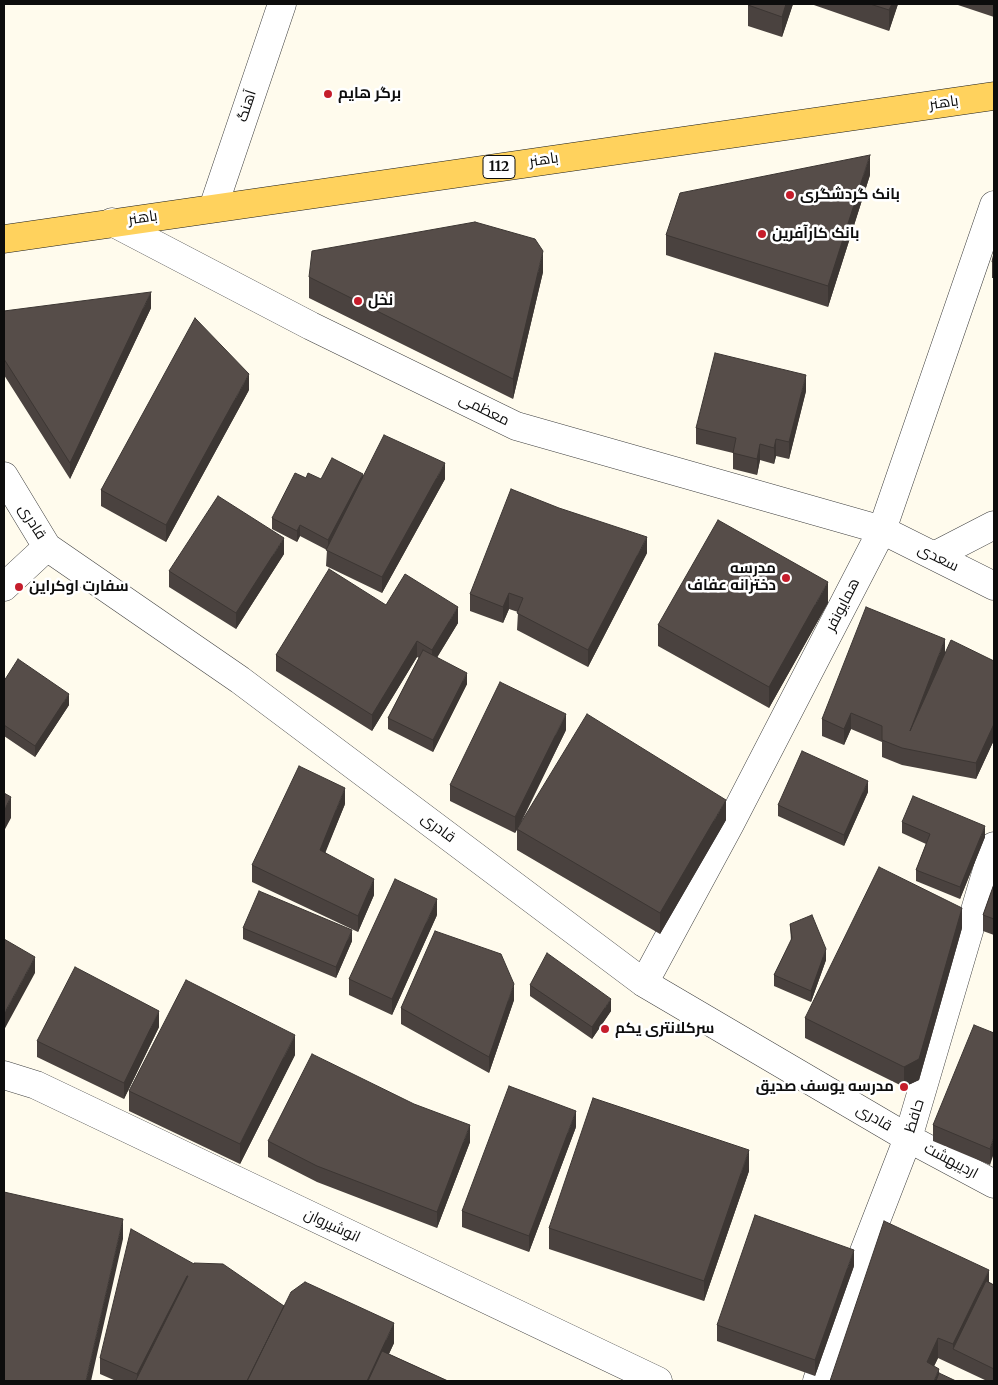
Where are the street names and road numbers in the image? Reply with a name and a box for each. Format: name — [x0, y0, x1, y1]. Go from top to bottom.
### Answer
street label: آهنگ — [233, 88, 261, 124]
street label: باهنر — [928, 92, 960, 114]
street label: باهنر — [528, 149, 560, 171]
road number: 112 — [483, 156, 515, 178]
street label: باهنر — [127, 207, 159, 229]
street label: معظمی — [456, 390, 512, 430]
street label: قادری — [14, 501, 50, 543]
street label: سعدی — [915, 540, 961, 576]
street label: همایونفر — [822, 575, 864, 635]
street label: قادری — [417, 809, 459, 847]
street label: حافظ — [901, 1097, 929, 1135]
street label: قادری — [853, 1101, 895, 1135]
street label: اردیبهشت — [921, 1139, 981, 1183]
street label: انوشیروان — [301, 1205, 363, 1247]

